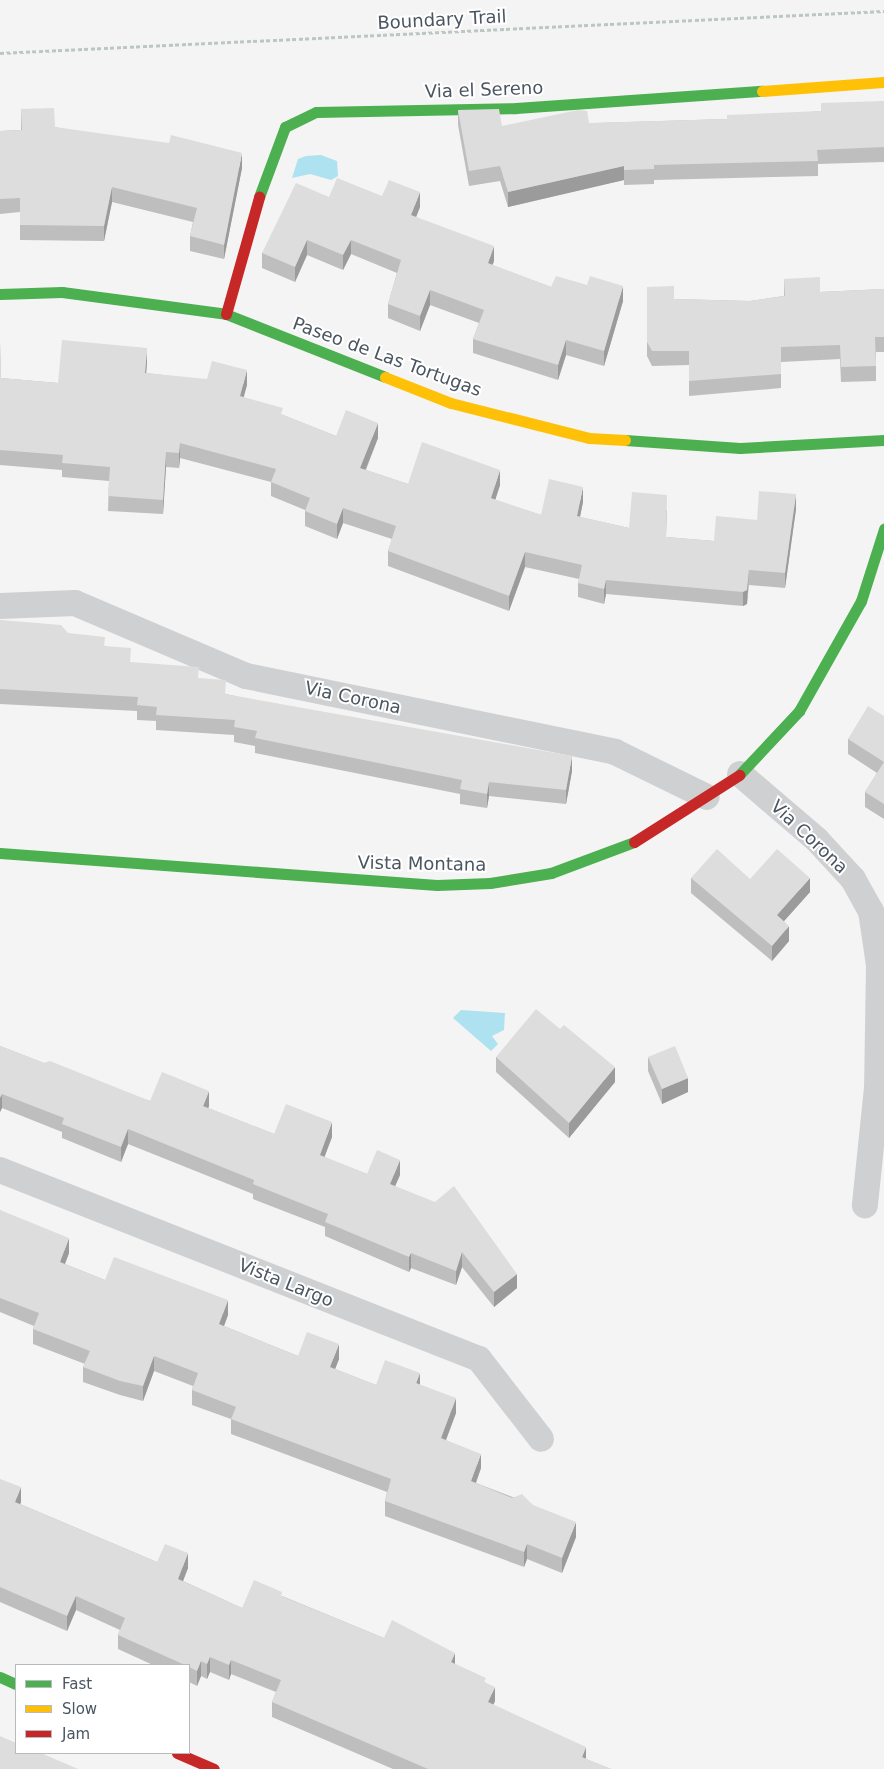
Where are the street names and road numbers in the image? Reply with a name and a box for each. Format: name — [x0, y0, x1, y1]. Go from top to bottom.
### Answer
street label: Boundary Trail — [377, 6, 507, 34]
street label: Via el Sereno — [424, 77, 544, 103]
street label: Paseo de Las Tortugas — [290, 313, 484, 401]
street label: Via Corona — [303, 677, 403, 719]
street label: Via Corona — [766, 796, 852, 878]
street label: Vista Montana — [358, 852, 486, 876]
street label: Vista Largo — [235, 1254, 337, 1312]

